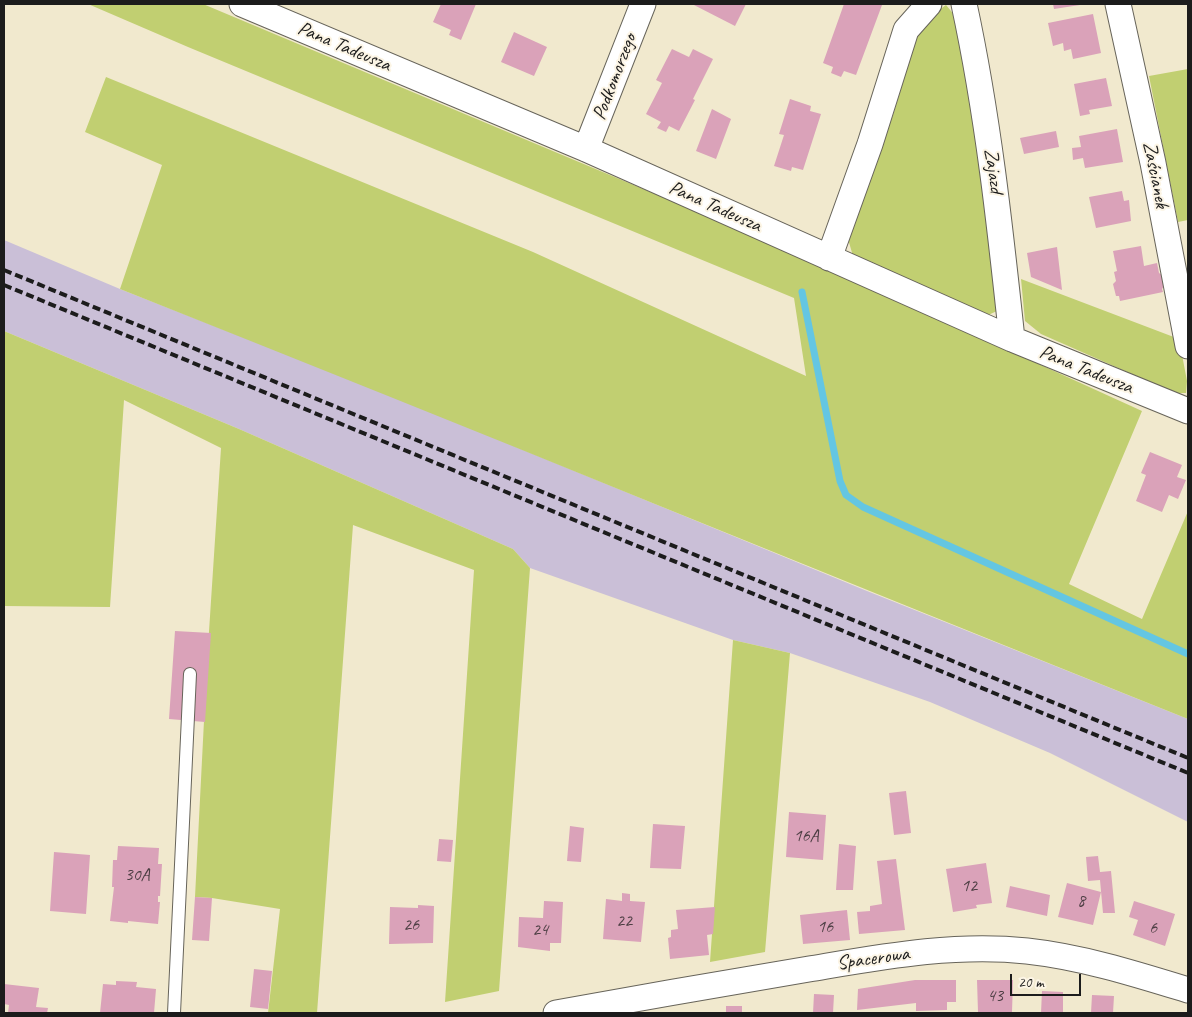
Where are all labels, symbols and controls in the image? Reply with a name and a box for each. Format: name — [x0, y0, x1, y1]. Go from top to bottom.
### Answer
street label: Pana Tadeusza — [294, 17, 394, 77]
street label: Podkomorzego — [588, 31, 642, 123]
street label: Zaścianek — [1137, 140, 1173, 210]
street label: Zajazd — [978, 147, 1008, 195]
street label: Pana Tadeusza — [665, 176, 765, 238]
street label: Pana Tadeusza — [1036, 340, 1136, 400]
house number: 16A — [793, 825, 819, 847]
house number: 30A — [124, 864, 150, 886]
house number: 12 — [961, 875, 977, 897]
house number: 8 — [1077, 890, 1085, 912]
house number: 22 — [616, 910, 632, 932]
house number: 26 — [403, 914, 419, 936]
house number: 16 — [817, 916, 833, 938]
house number: 6 — [1149, 917, 1157, 939]
house number: 24 — [532, 919, 548, 941]
street label: Spacerowa — [835, 942, 911, 976]
scale bar — [1012, 964, 1083, 996]
text: 20 m — [1018, 973, 1044, 992]
house number: 43 — [987, 985, 1003, 1007]

